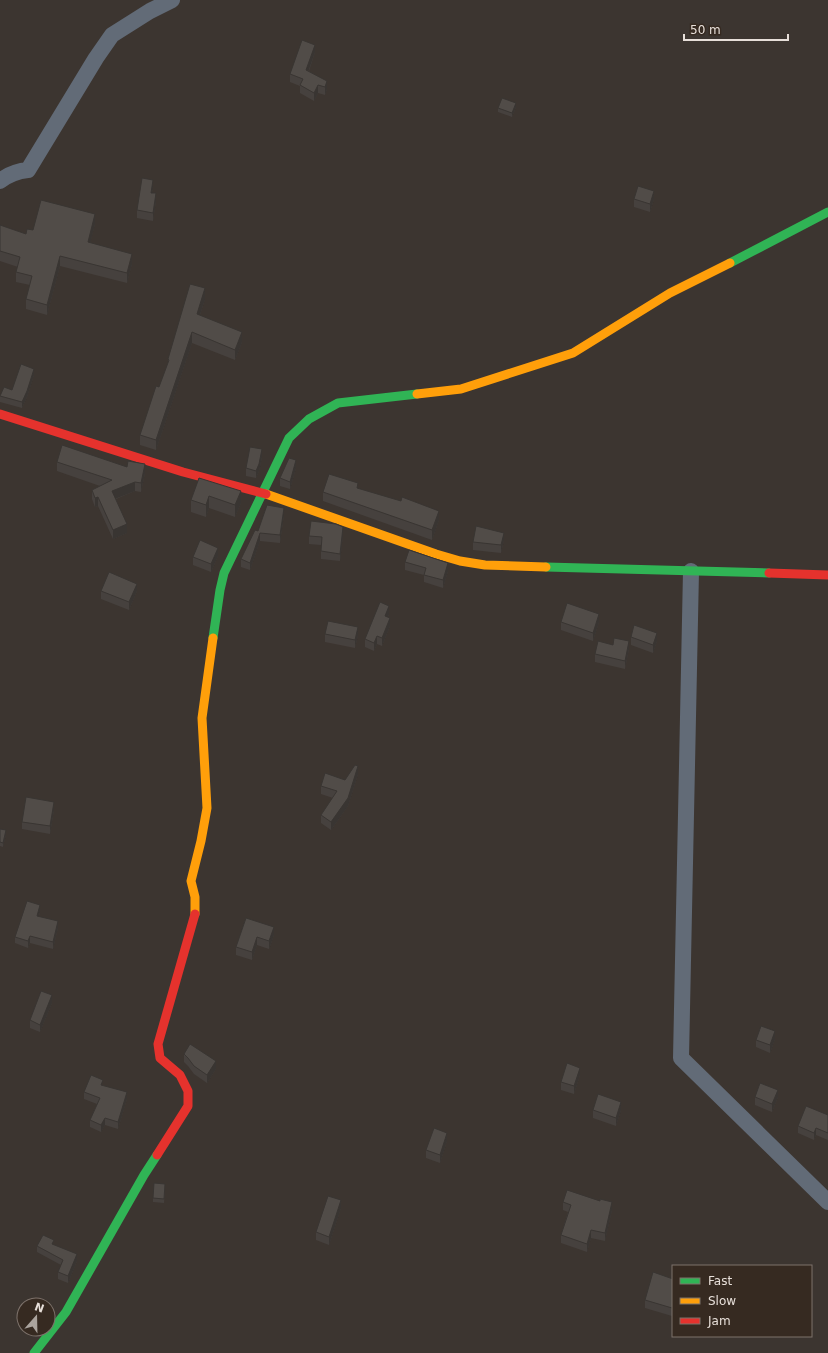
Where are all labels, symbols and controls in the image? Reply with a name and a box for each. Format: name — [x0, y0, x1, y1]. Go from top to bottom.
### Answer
scale bar — [684, 16, 788, 42]
text: 50 m — [690, 23, 721, 37]
legend — [672, 1265, 812, 1337]
text: Fast — [708, 1274, 732, 1288]
text: Slow — [708, 1294, 736, 1308]
north arrow — [16, 1297, 56, 1337]
text: N — [33, 1300, 46, 1316]
text: Jam — [707, 1314, 731, 1328]

